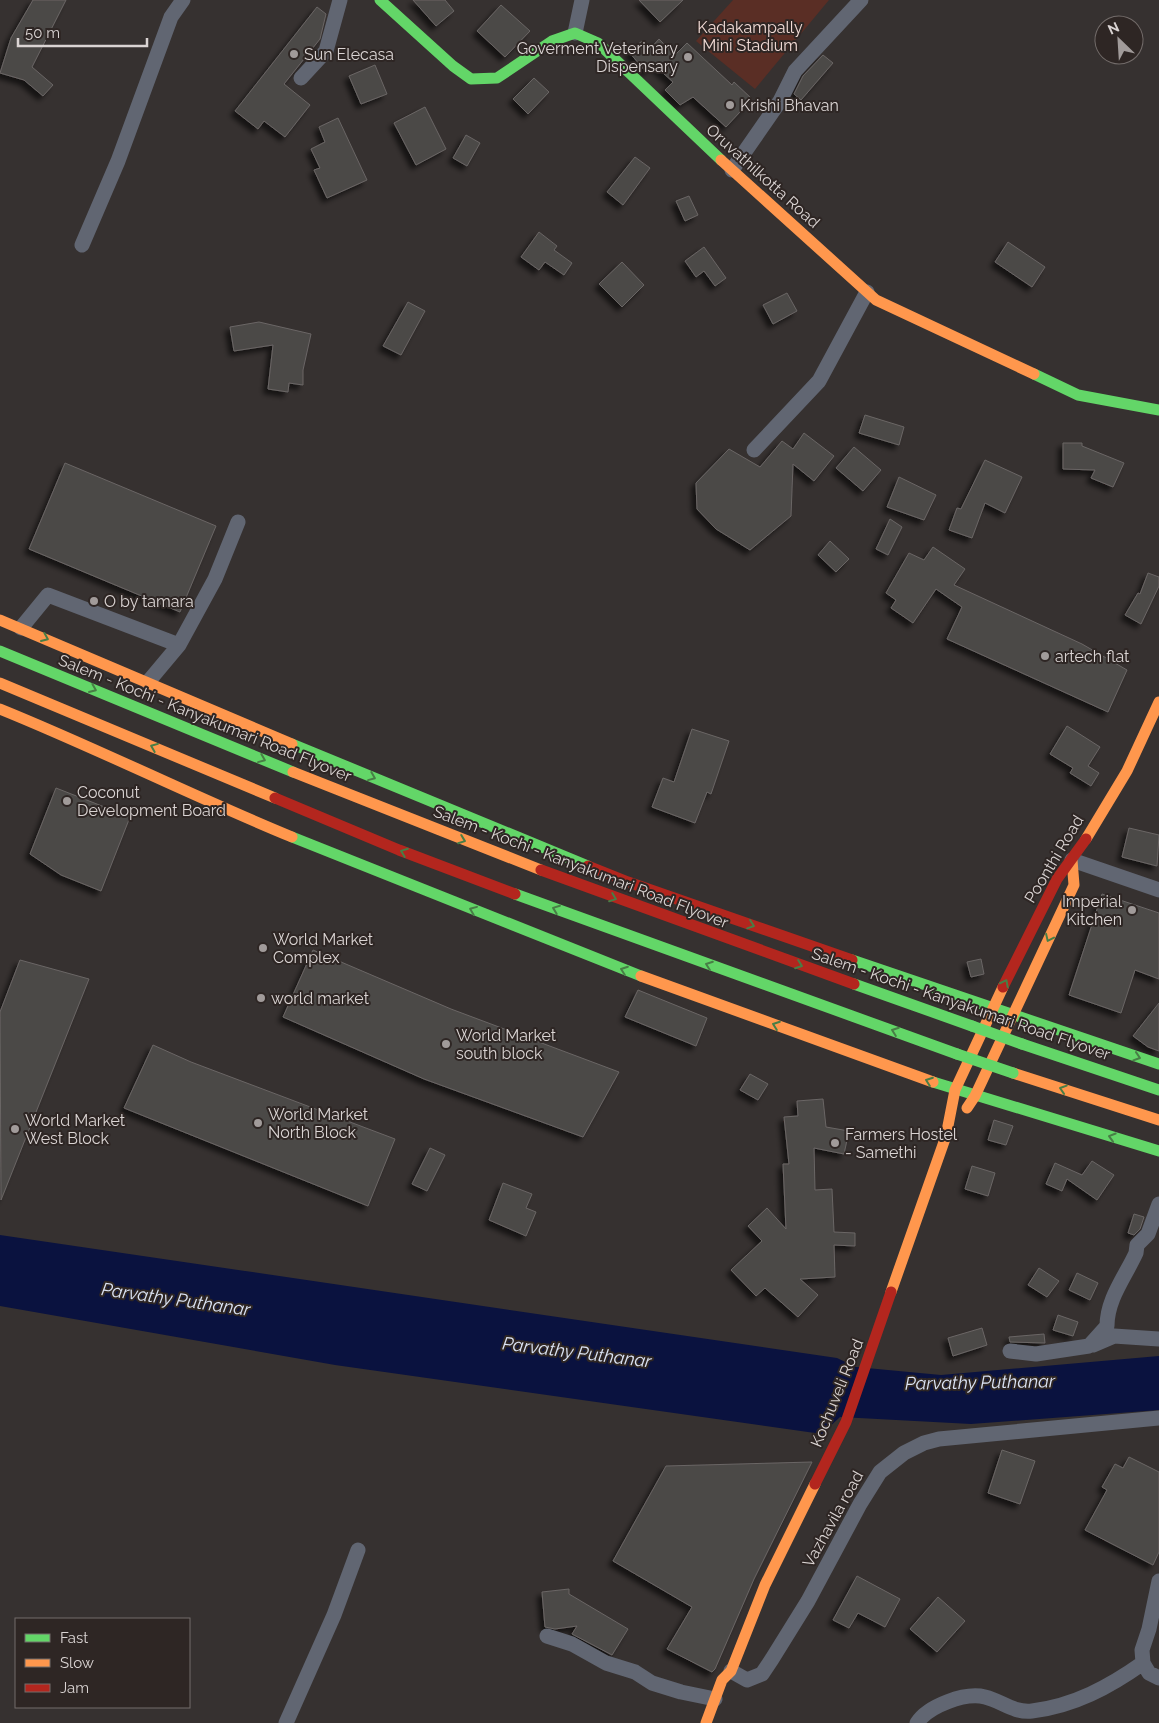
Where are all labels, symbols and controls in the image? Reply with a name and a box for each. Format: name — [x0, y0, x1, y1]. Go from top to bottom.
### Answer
scale bar — [18, 15, 146, 47]
north arrow — [1094, 15, 1144, 65]
park label: Kadakampally Mini Stadium — [697, 18, 803, 55]
text: N — [1105, 19, 1122, 38]
text: 50 m — [25, 24, 60, 42]
place label: Goverment Veterinary Dispensary — [517, 39, 678, 76]
place label: Sun Elecasa — [304, 45, 394, 64]
marker: Sun Elecasa — [288, 48, 300, 60]
marker: Goverment Veterinary Dispensary — [682, 51, 694, 63]
place label: Krishi Bhavan — [740, 96, 839, 115]
marker: Krishi Bhavan — [724, 99, 736, 111]
street label: Oruvathilkotta Road — [702, 120, 824, 232]
place label: O by tamara — [104, 592, 194, 611]
marker: O by tamara — [88, 595, 100, 607]
one-way arrow — [40, 632, 49, 643]
place label: artech flat — [1055, 647, 1130, 666]
street label: Salem - Kochi - Kanyakumari Road Flyover — [56, 650, 355, 786]
marker: artech flat — [1039, 650, 1051, 662]
one-way arrow — [89, 684, 97, 694]
one-way arrow — [151, 743, 159, 753]
one-way arrow — [257, 753, 266, 764]
one-way arrow — [367, 770, 376, 781]
place label: Coconut Development Board — [77, 783, 226, 820]
marker: Coconut Development Board — [61, 795, 73, 807]
street label: Salem - Kochi - Kanyakumari Road Flyover — [431, 802, 731, 932]
street label: Poonthi Road — [1020, 812, 1088, 906]
one-way arrow — [457, 834, 465, 844]
one-way arrow — [400, 847, 409, 858]
one-way arrow — [608, 892, 617, 903]
place label: Imperial Kitchen — [1062, 892, 1123, 929]
marker: Imperial Kitchen — [1126, 904, 1138, 916]
one-way arrow — [552, 905, 561, 915]
one-way arrow — [469, 906, 477, 916]
one-way arrow — [747, 919, 755, 929]
place label: World Market Complex — [273, 930, 374, 967]
one-way arrow — [1045, 933, 1055, 942]
marker: World Market Complex — [257, 942, 269, 954]
street label: Salem - Kochi - Kanyakumari Road Flyover — [809, 944, 1113, 1064]
one-way arrow — [794, 959, 803, 969]
one-way arrow — [705, 961, 714, 971]
one-way arrow — [620, 966, 628, 976]
one-way arrow — [999, 979, 1009, 988]
place label: world market — [271, 989, 370, 1008]
marker: world market — [255, 992, 267, 1004]
one-way arrow — [773, 1021, 781, 1031]
place label: World Market south block — [456, 1026, 557, 1063]
one-way arrow — [891, 1027, 900, 1037]
marker: World Market south block — [440, 1038, 452, 1050]
one-way arrow — [1132, 1051, 1141, 1061]
one-way arrow — [925, 1077, 934, 1087]
one-way arrow — [1059, 1085, 1067, 1095]
place label: World Market North Block — [268, 1105, 369, 1142]
place label: World Market West Block — [25, 1111, 126, 1148]
marker: World Market North Block — [252, 1117, 264, 1129]
marker: World Market West Block — [9, 1123, 21, 1135]
place label: Farmers Hostel - Samethi — [845, 1125, 958, 1162]
one-way arrow — [1109, 1133, 1117, 1143]
marker: Farmers Hostel - Samethi — [829, 1137, 841, 1149]
water label: Parvathy Puthanar — [100, 1278, 253, 1320]
water label: Parvathy Puthanar — [501, 1332, 654, 1372]
street label: Kochuveli Road — [807, 1336, 867, 1450]
water label: Parvathy Puthanar — [905, 1370, 1056, 1394]
street label: Vazhavila road — [799, 1468, 867, 1570]
legend — [15, 1618, 190, 1708]
text: Fast — [60, 1629, 88, 1647]
text: Slow — [60, 1654, 94, 1672]
text: Jam — [60, 1679, 89, 1697]

